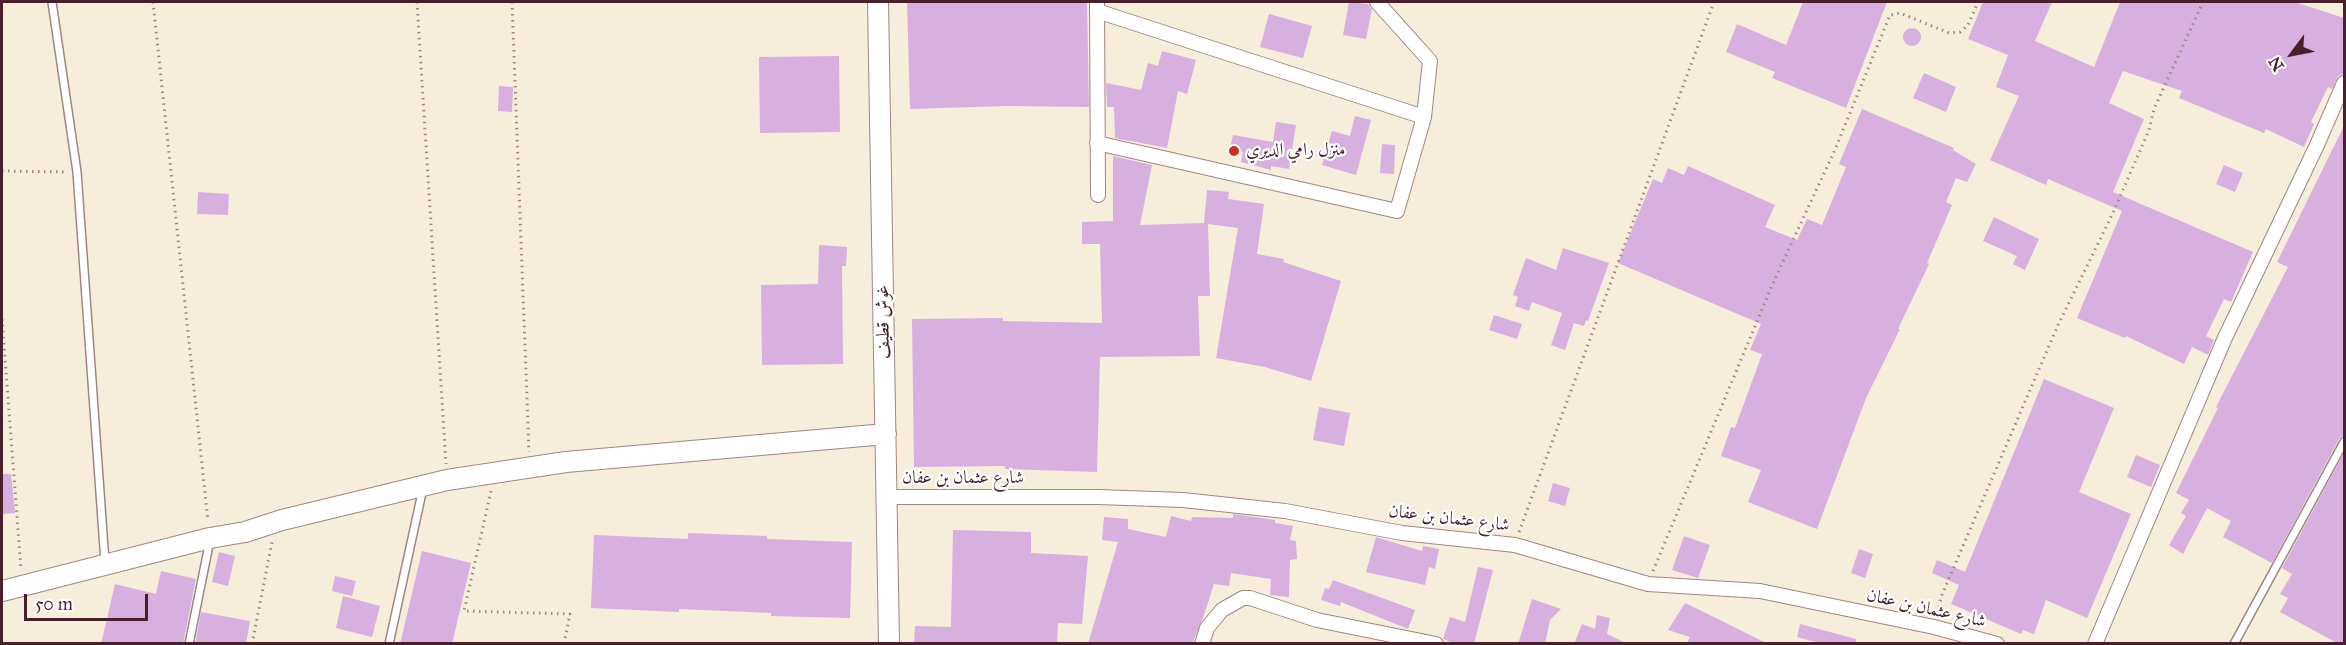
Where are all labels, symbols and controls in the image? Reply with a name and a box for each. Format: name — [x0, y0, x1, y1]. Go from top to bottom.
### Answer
north arrow — [2262, 24, 2322, 84]
text: N — [2265, 53, 2288, 75]
place label: منزل رامي الديري — [1246, 140, 1346, 162]
marker: منزل رامي الديري — [1227, 144, 1241, 158]
street label: غوش قطيف — [873, 285, 895, 359]
street label: شارع عثمان بن عفان — [902, 468, 1024, 490]
street label: شارع عثمان بن عفان — [1387, 501, 1511, 537]
scale bar — [27, 582, 152, 620]
street label: شارع عثمان بن عفان — [1864, 585, 1988, 633]
text: 50 m — [35, 593, 73, 615]

